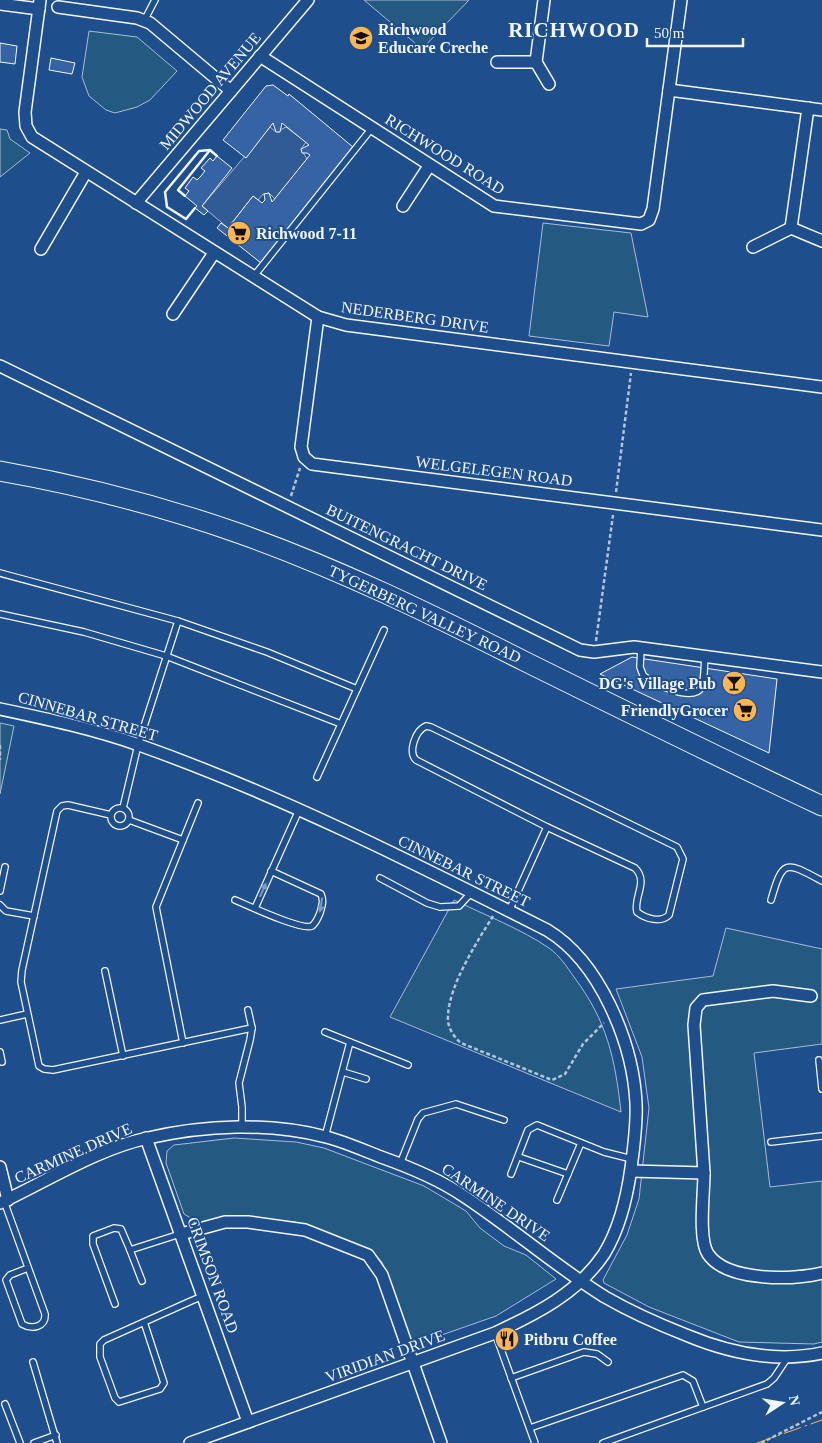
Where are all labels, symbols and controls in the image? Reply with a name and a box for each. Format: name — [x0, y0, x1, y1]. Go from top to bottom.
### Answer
scale bar — [647, 15, 743, 47]
district label: RICHWOOD — [508, 18, 640, 42]
place label: Richwood Educare Creche — [378, 21, 488, 56]
school or university icon: Richwood Educare Creche — [348, 25, 374, 51]
text: 50 m — [654, 25, 685, 41]
street label: MIDWOOD AVENUE — [156, 29, 264, 153]
street label: RICHWOOD ROAD — [382, 110, 508, 198]
supermarket icon: Richwood 7-11 — [226, 220, 252, 246]
place label: Richwood 7-11 — [256, 225, 357, 242]
street label: NEDERBERG DRIVE — [340, 298, 490, 336]
street label: WELGELEGEN ROAD — [415, 453, 573, 489]
street label: BUITENGRACHT DRIVE — [324, 501, 490, 593]
street label: TYGERBERG VALLEY ROAD — [326, 562, 524, 666]
bar icon: DG's Village Pub — [721, 670, 747, 696]
place label: DG's Village Pub — [599, 675, 716, 693]
street label: CINNEBAR STREET — [16, 688, 160, 744]
supermarket icon: FriendlyGrocer — [732, 697, 758, 723]
place label: FriendlyGrocer — [621, 702, 728, 720]
street label: CINNEBAR STREET — [395, 832, 533, 910]
one-way arrow — [260, 883, 268, 897]
one-way arrow — [316, 897, 324, 913]
street label: CARMINE DRIVE — [12, 1119, 134, 1187]
street label: CARMINE DRIVE — [439, 1160, 553, 1244]
street label: CRIMSON ROAD — [184, 1215, 242, 1335]
restaurant icon: Pitbru Coffee — [494, 1326, 520, 1352]
street label: VIRIDIAN DRIVE — [323, 1327, 447, 1385]
place label: Pitbru Coffee — [524, 1331, 617, 1348]
north arrow — [757, 1378, 807, 1428]
text: N — [786, 1394, 803, 1407]

